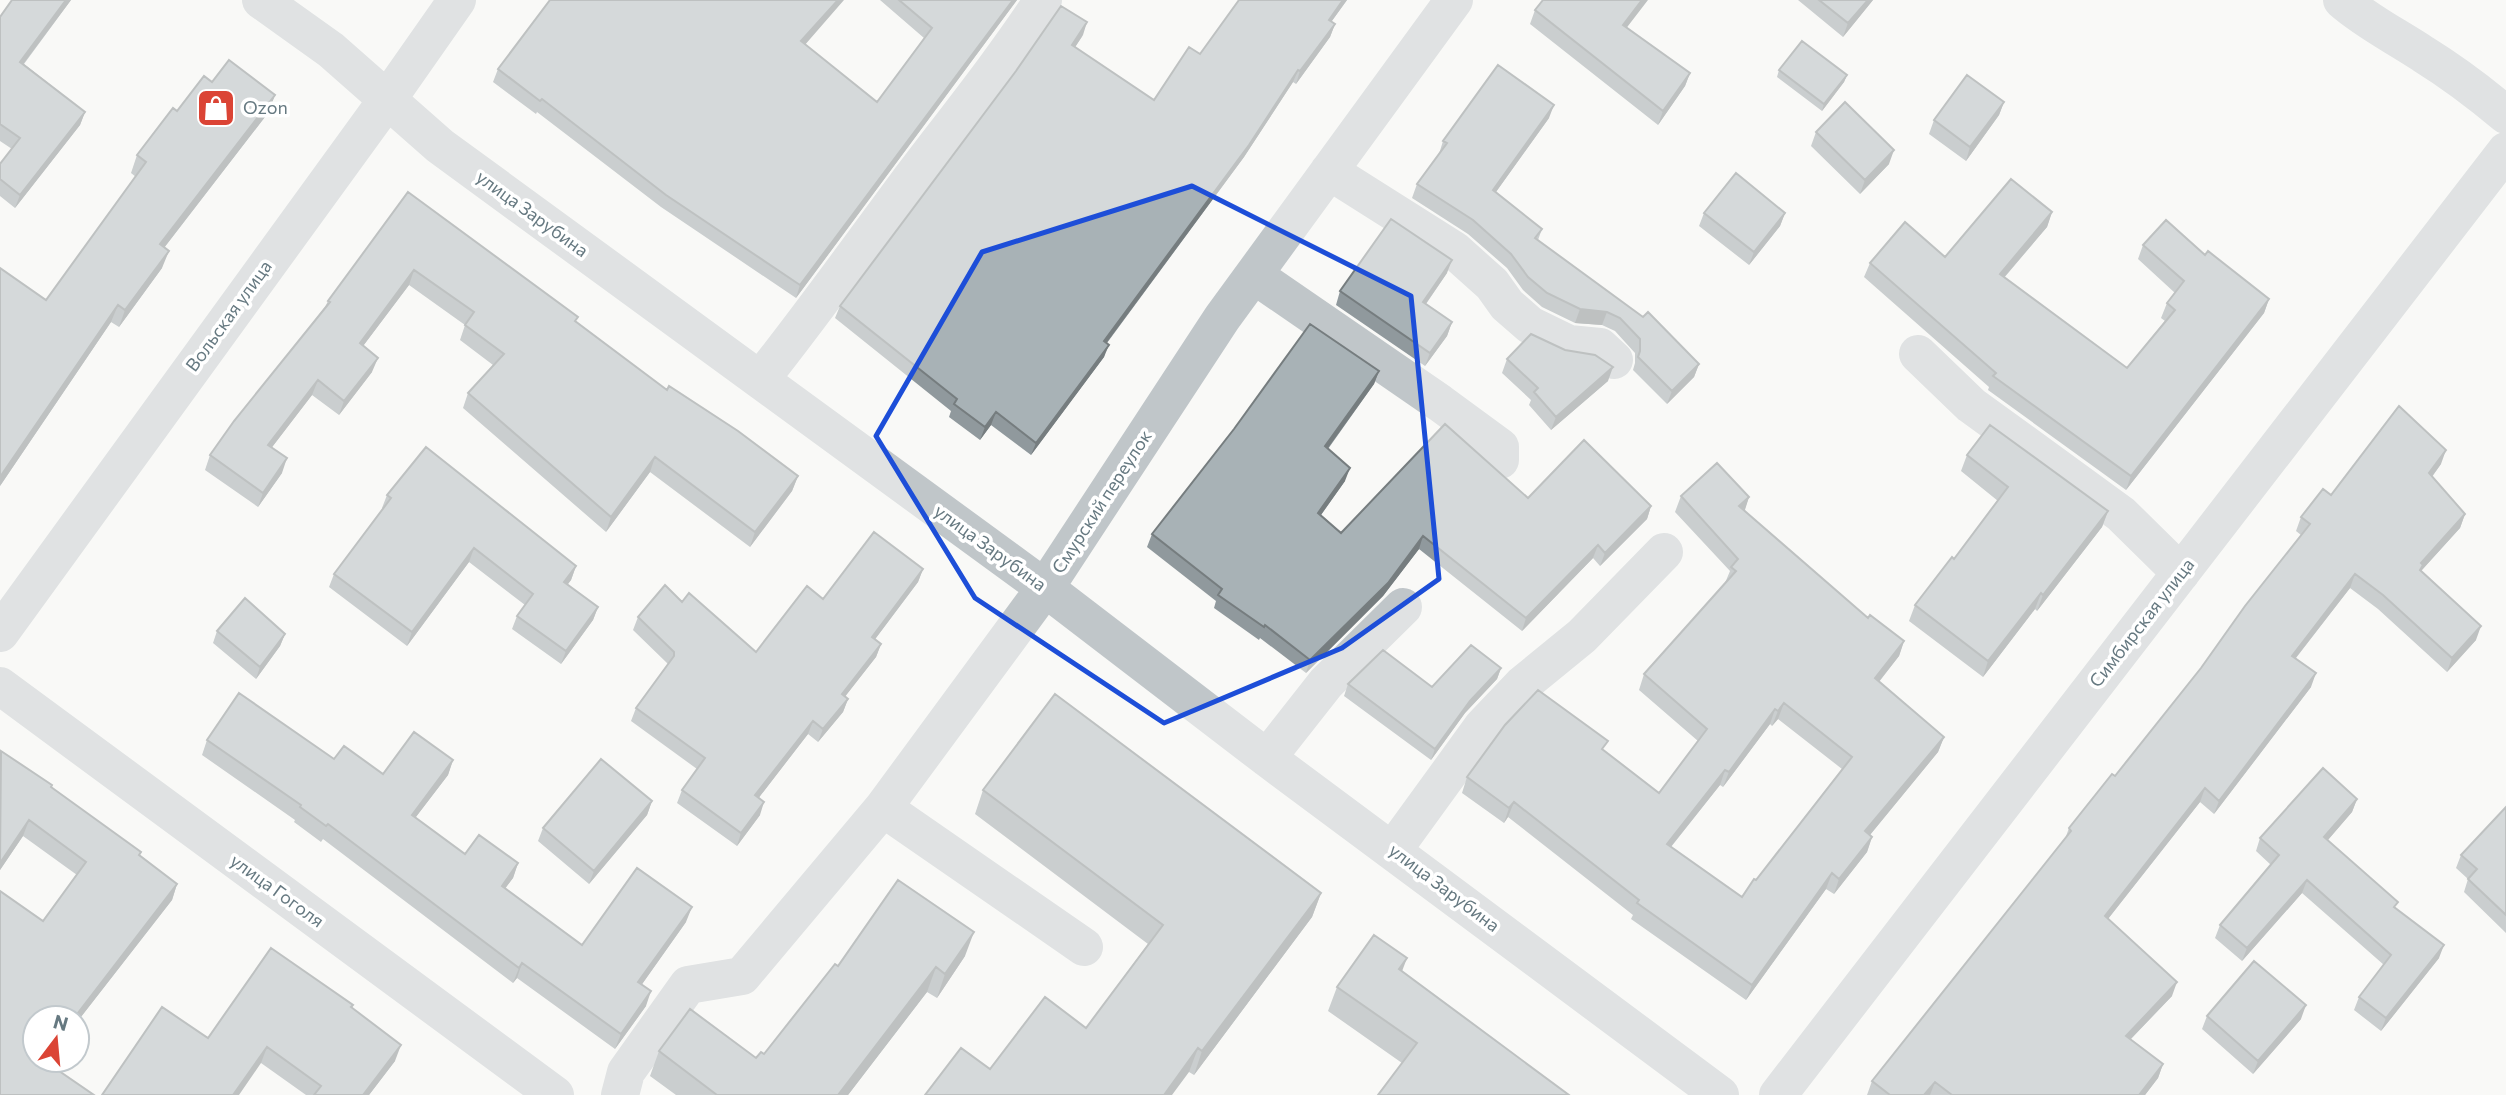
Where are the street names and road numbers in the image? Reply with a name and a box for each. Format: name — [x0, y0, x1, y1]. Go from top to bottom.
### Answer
street label: улица Зарубина — [472, 165, 593, 261]
street label: Вольская улица — [181, 256, 276, 375]
street label: Смурский переулок — [1047, 425, 1156, 577]
street label: улица Зарубина — [930, 499, 1051, 595]
street label: Симбирская улица — [2084, 554, 2198, 691]
street label: улица Зарубина — [1385, 838, 1504, 936]
street label: улица Гоголя — [226, 849, 329, 932]

